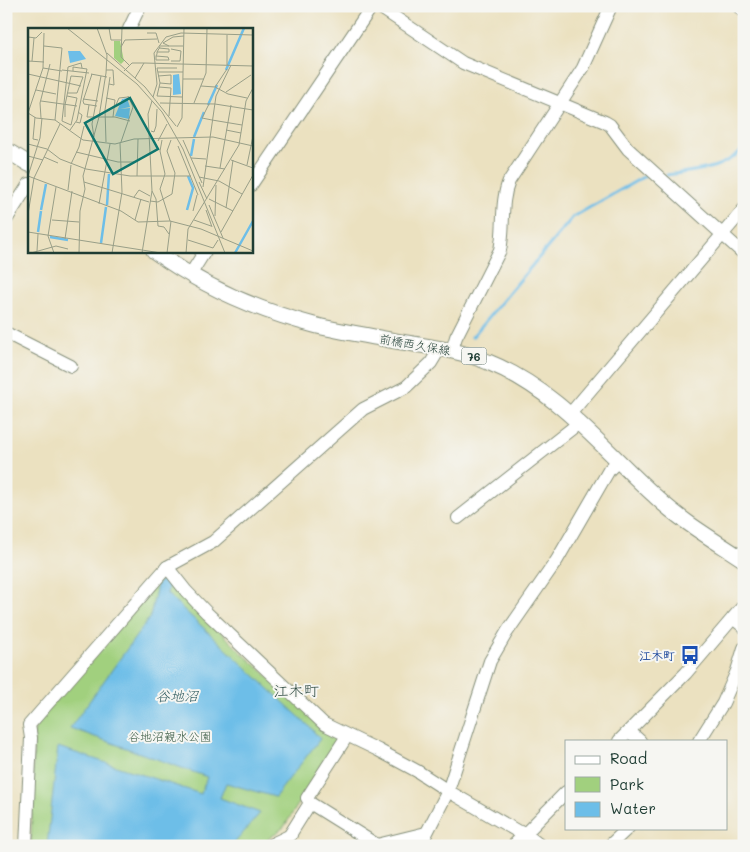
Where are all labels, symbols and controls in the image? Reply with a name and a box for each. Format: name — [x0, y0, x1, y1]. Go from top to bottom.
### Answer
inset map — [28, 28, 252, 252]
street label: 前橋西久保線 — [378, 330, 452, 358]
road number: 76 — [462, 348, 486, 364]
bus stop icon: 江木町 — [679, 644, 701, 666]
place label: 江木町 — [639, 647, 675, 663]
district label: 江木町 — [273, 680, 319, 700]
water label: 谷地沼 — [156, 686, 199, 705]
park label: 谷地沼親水公園 — [128, 728, 212, 744]
legend — [565, 740, 728, 830]
text: Road — [610, 748, 647, 768]
text: Park — [610, 774, 644, 794]
text: Water — [610, 798, 656, 818]

